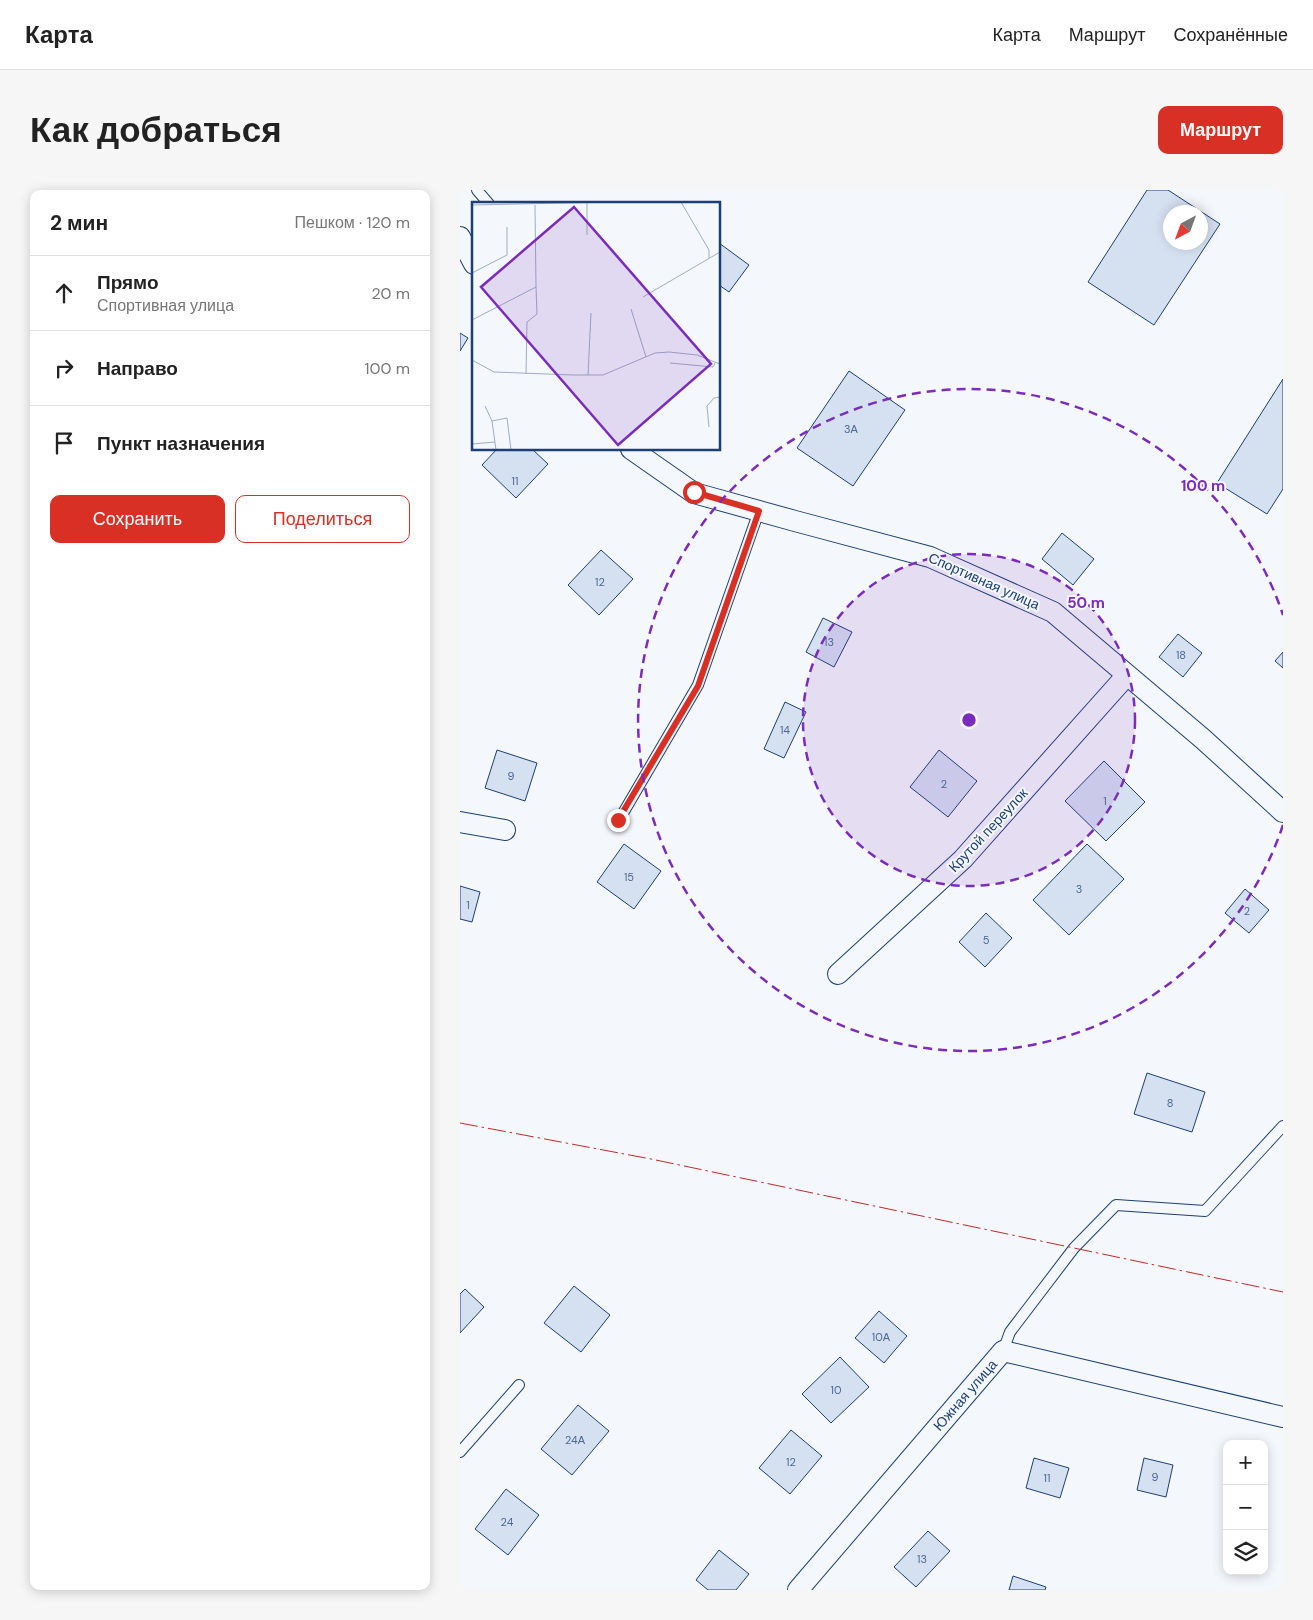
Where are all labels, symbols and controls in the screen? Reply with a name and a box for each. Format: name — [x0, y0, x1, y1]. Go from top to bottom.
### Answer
text: Карта — [25, 19, 93, 50]
text: Карта — [993, 23, 1041, 47]
text: Маршрут — [1069, 23, 1145, 47]
text: Сохранённые — [1173, 23, 1288, 47]
button: Маршрут — [1158, 106, 1283, 154]
text: Как добраться — [30, 107, 282, 153]
inset map — [472, 202, 720, 450]
north arrow — [1163, 205, 1208, 250]
text: 2 мин — [50, 209, 108, 237]
text: Пешком · 120 m — [295, 212, 410, 233]
text: Прямо — [97, 270, 159, 295]
icon: ahead — [50, 279, 78, 307]
text: 20 m — [371, 283, 410, 304]
text: Спортивная улица — [97, 295, 234, 316]
icon: right — [50, 354, 78, 382]
text: Направо — [97, 356, 178, 381]
text: 100 m — [365, 358, 410, 379]
house number: 3А — [844, 422, 859, 436]
icon: arrive — [50, 429, 78, 457]
text: Пункт назначения — [97, 431, 265, 456]
house number: 11 — [512, 474, 518, 488]
text: 100 m — [1181, 476, 1225, 496]
route start — [683, 481, 706, 504]
button: Сохранить — [50, 495, 225, 543]
button: Поделиться — [235, 495, 410, 543]
street label: Спортивная улица — [926, 548, 1043, 614]
house number: 12 — [595, 575, 605, 589]
text: 50 m — [1067, 593, 1105, 613]
house number: 13 — [824, 635, 834, 649]
house number: 18 — [1176, 648, 1186, 662]
centre of rings — [960, 711, 978, 729]
house number: 14 — [780, 723, 790, 737]
house number: 9 — [508, 769, 515, 783]
house number: 2 — [941, 777, 947, 791]
street label: Крутой переулок — [945, 784, 1032, 876]
house number: 1 — [1103, 794, 1107, 808]
route end — [607, 809, 630, 832]
house number: 15 — [624, 870, 634, 884]
house number: 3 — [1076, 882, 1082, 896]
house number: 1 — [466, 898, 470, 912]
house number: 2 — [1244, 904, 1250, 918]
house number: 5 — [983, 933, 990, 947]
house number: 8 — [1167, 1096, 1173, 1110]
house number: 10А — [872, 1330, 891, 1344]
street label: Южная улица — [929, 1355, 1001, 1434]
house number: 10 — [831, 1383, 841, 1397]
house number: 24А — [565, 1433, 586, 1447]
map controls — [1223, 1440, 1268, 1575]
button: + — [1223, 1440, 1268, 1485]
house number: 12 — [786, 1455, 796, 1469]
house number: 9 — [1152, 1470, 1159, 1484]
house number: 11 — [1044, 1471, 1050, 1485]
button: − — [1223, 1485, 1268, 1530]
house number: 24 — [501, 1515, 514, 1529]
button: layers — [1223, 1530, 1268, 1575]
house number: 13 — [917, 1552, 927, 1566]

